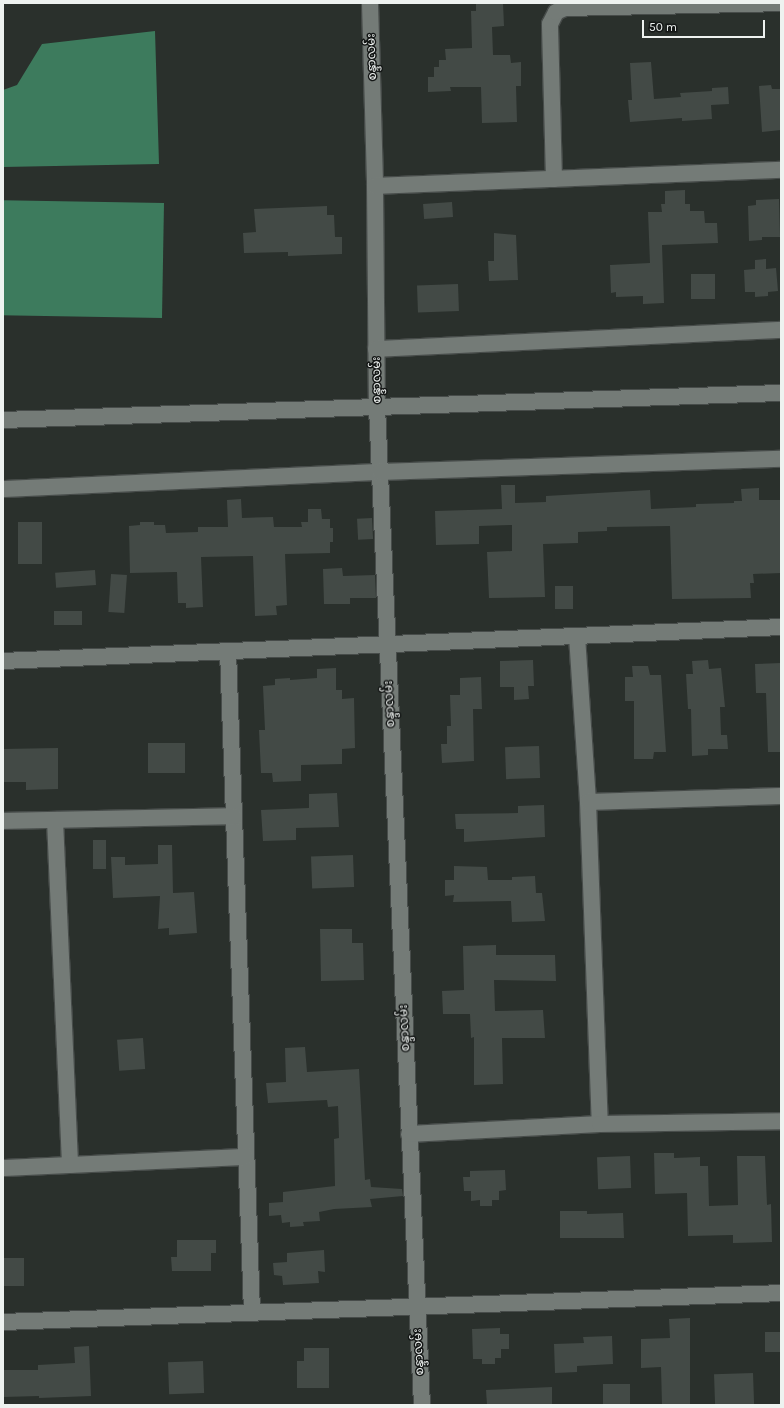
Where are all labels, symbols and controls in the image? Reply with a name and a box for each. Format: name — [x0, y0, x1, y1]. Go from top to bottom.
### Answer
scale bar — [644, 12, 767, 38]
text: 50 m — [649, 20, 677, 34]
street label: စန္ဒာလမ်း — [364, 33, 380, 81]
street label: စန္ဒာလမ်း — [369, 356, 385, 404]
street label: စန္ဒာလမ်း — [382, 680, 398, 728]
street label: စန္ဒာလမ်း — [397, 1004, 413, 1052]
street label: စန္ဒာလမ်း — [411, 1328, 427, 1376]

